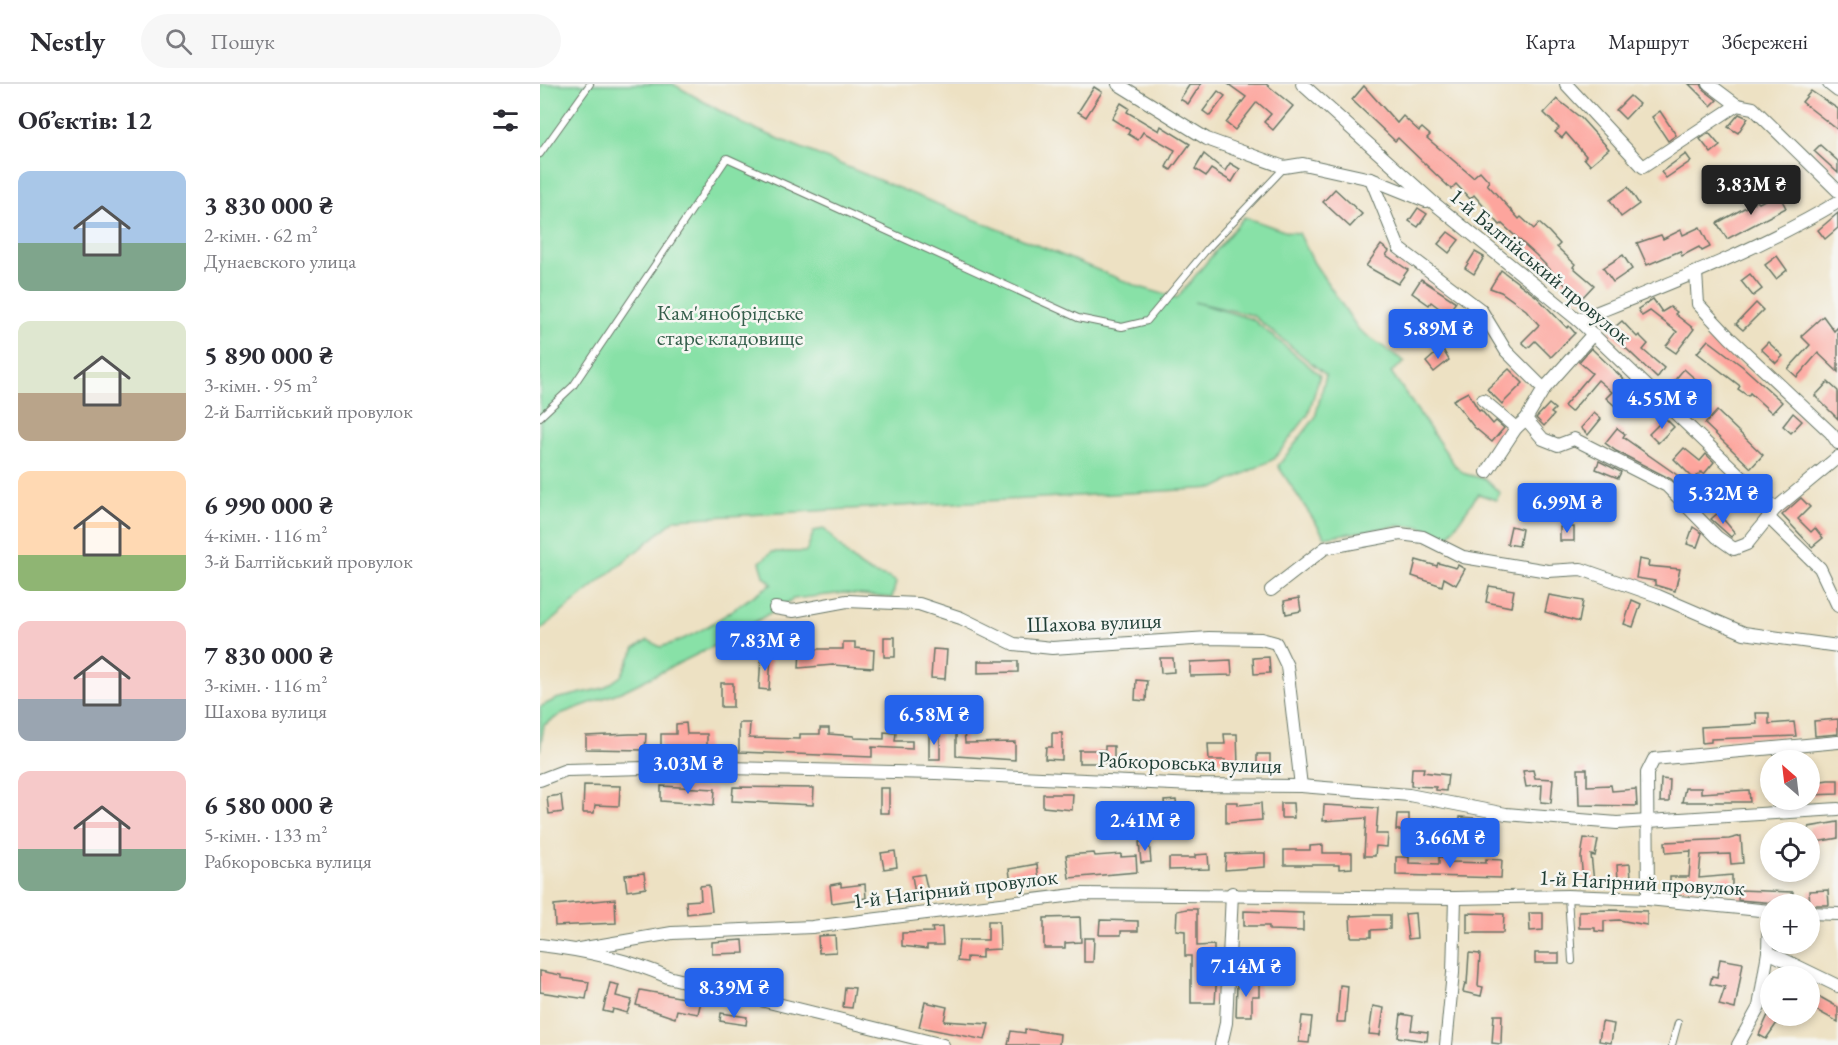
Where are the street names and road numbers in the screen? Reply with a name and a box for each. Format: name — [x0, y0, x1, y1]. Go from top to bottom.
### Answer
street label: 1-й Балтійський провулок — [1443, 181, 1638, 352]
street label: Шахова вулиця — [1026, 606, 1162, 639]
street label: Рабкоровська вулиця — [1097, 745, 1283, 780]
street label: 1-й Нагірний провулок — [851, 861, 1060, 915]
street label: 1-й Нагірний провулок — [1538, 863, 1746, 902]

